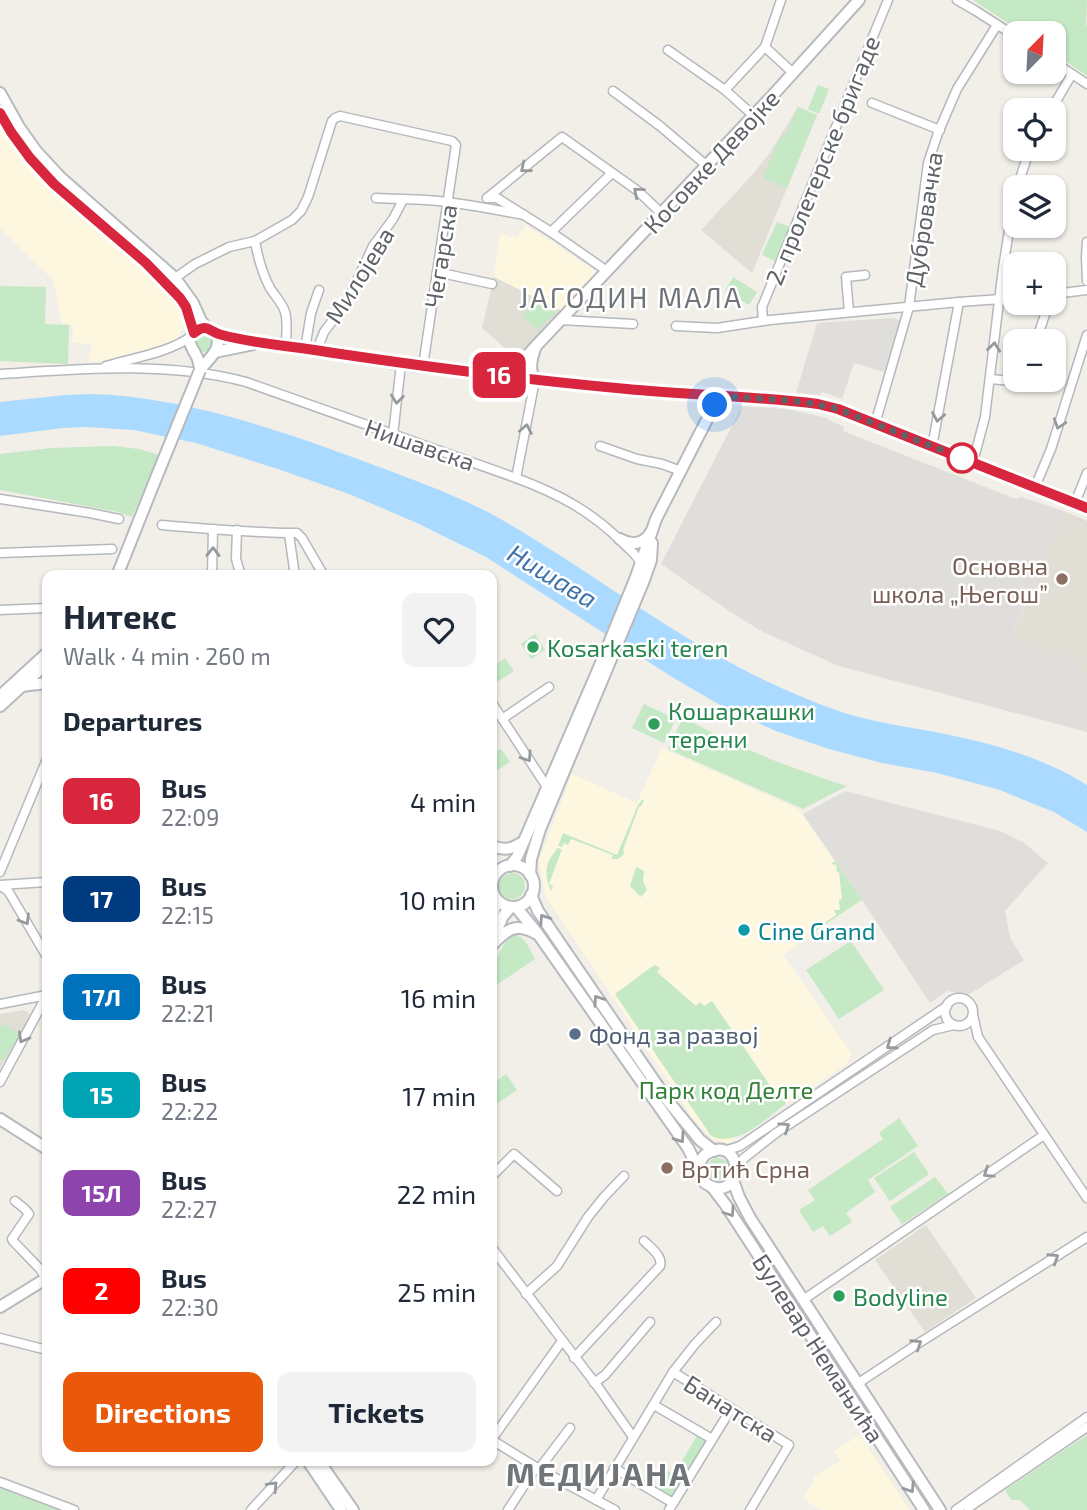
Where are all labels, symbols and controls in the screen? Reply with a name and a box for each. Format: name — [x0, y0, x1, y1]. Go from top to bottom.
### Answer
north arrow — [1003, 21, 1066, 84]
map controls — [1003, 21, 1066, 392]
street label: 2. пролетерске бригаде — [759, 31, 885, 289]
street label: Косовке Девојке — [637, 83, 785, 239]
button: locate — [1003, 98, 1066, 161]
street label: Дубровачка — [898, 150, 949, 289]
one-way arrow — [520, 159, 532, 172]
button: layers — [1003, 175, 1066, 238]
one-way arrow — [633, 187, 645, 200]
street label: Чегарска — [418, 202, 462, 310]
street label: Милојева — [318, 222, 400, 328]
button: + — [1003, 252, 1066, 315]
district label: ЈАГОДИН МАЛА — [519, 280, 743, 314]
button: − — [1003, 329, 1066, 392]
one-way arrow — [986, 341, 1001, 353]
line badge: 16 — [468, 352, 530, 398]
text: 16 — [487, 360, 511, 389]
your location — [697, 387, 732, 422]
one-way arrow — [390, 394, 405, 405]
one-way arrow — [931, 411, 946, 423]
street label: Нишавска — [361, 412, 479, 476]
one-way arrow — [1052, 417, 1067, 429]
one-way arrow — [517, 423, 532, 435]
unlabelled marker — [947, 443, 977, 473]
water label: Нишава — [503, 536, 603, 614]
one-way arrow — [205, 547, 220, 558]
place label: Основна школа „Његош” — [872, 551, 1048, 608]
marker: Основна школа „Његош” — [1054, 571, 1070, 587]
button: heart — [402, 593, 476, 667]
text: Нитекс — [63, 596, 177, 636]
place label: Kosarkaski teren — [547, 633, 728, 662]
marker: Kosarkaski teren — [525, 639, 541, 655]
text: Walk · 4 min · 260 m — [63, 642, 271, 670]
place label: Кошаркашки терени — [668, 696, 815, 753]
text: Departures — [63, 705, 202, 736]
marker: Кошаркашки терени — [646, 716, 662, 732]
one-way arrow — [519, 749, 531, 762]
text: Bus — [161, 772, 207, 803]
text: 16 — [89, 786, 114, 815]
text: 4 min — [410, 786, 476, 817]
text: 22:09 — [161, 803, 219, 831]
text: Bus — [161, 870, 207, 901]
text: 17 — [90, 884, 113, 913]
text: 10 min — [400, 884, 476, 915]
text: 22:15 — [161, 901, 214, 929]
one-way arrow — [17, 912, 30, 925]
one-way arrow — [540, 914, 553, 927]
place label: Cine Grand — [758, 916, 875, 945]
marker: Cine Grand — [736, 922, 752, 938]
text: Bus — [161, 968, 207, 999]
text: 17Л — [82, 982, 121, 1011]
text: 16 min — [401, 982, 476, 1013]
one-way arrow — [594, 995, 606, 1008]
text: 22:21 — [161, 999, 214, 1027]
place label: Фонд за развој — [589, 1020, 759, 1049]
marker: Фонд за развој — [567, 1026, 583, 1042]
one-way arrow — [18, 1031, 32, 1044]
one-way arrow — [886, 1037, 899, 1049]
text: Bus — [161, 1066, 207, 1097]
park label: Парк код Делте — [639, 1075, 813, 1104]
text: 15 — [90, 1080, 113, 1109]
text: 17 min — [402, 1080, 476, 1111]
text: 22:22 — [161, 1097, 218, 1125]
one-way arrow — [777, 1123, 790, 1136]
one-way arrow — [672, 1130, 684, 1143]
place label: Вртић Срна — [681, 1154, 810, 1183]
marker: Вртић Срна — [659, 1160, 675, 1176]
text: Bus — [161, 1164, 207, 1195]
one-way arrow — [983, 1165, 996, 1178]
text: 15Л — [82, 1178, 121, 1207]
text: 22 min — [397, 1178, 476, 1209]
text: 22:27 — [161, 1195, 217, 1223]
one-way arrow — [722, 1205, 735, 1218]
street label: Булевар Немањића — [746, 1248, 891, 1448]
one-way arrow — [1047, 1254, 1060, 1267]
text: Bus — [161, 1262, 207, 1293]
text: 2 — [95, 1276, 108, 1305]
text: 25 min — [397, 1276, 476, 1307]
place label: Bodyline — [853, 1282, 948, 1311]
marker: Bodyline — [831, 1288, 847, 1304]
text: 22:30 — [161, 1293, 219, 1321]
one-way arrow — [909, 1340, 922, 1352]
street label: Банатска — [679, 1368, 783, 1448]
button: Directions — [63, 1372, 263, 1452]
button: Tickets — [277, 1372, 476, 1452]
district label: МЕДИЈАНА — [506, 1454, 692, 1492]
one-way arrow — [902, 1480, 914, 1493]
one-way arrow — [265, 1481, 278, 1494]

